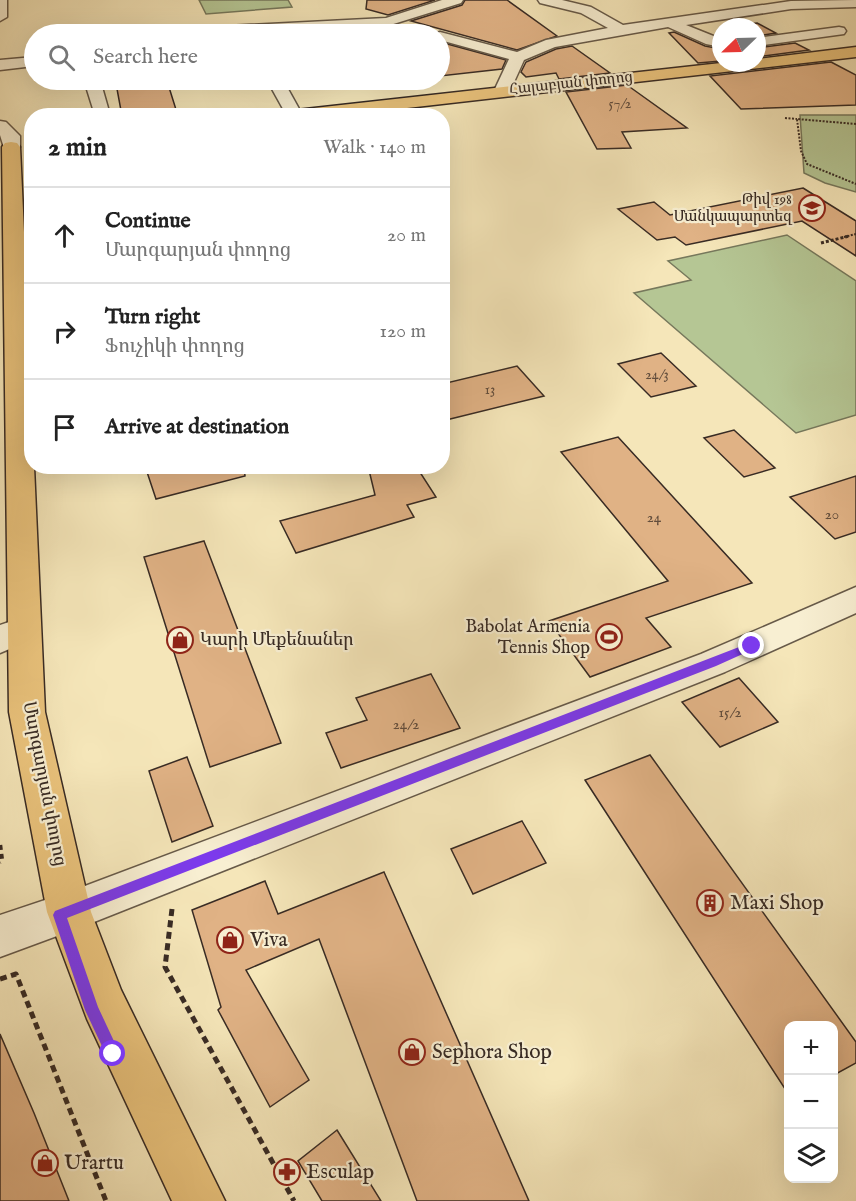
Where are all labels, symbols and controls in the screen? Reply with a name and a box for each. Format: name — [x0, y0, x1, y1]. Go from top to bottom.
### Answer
north arrow — [712, 18, 766, 72]
search box — [24, 24, 450, 90]
icon: search — [45, 41, 78, 74]
text: Search here — [93, 43, 198, 71]
street label: Հալաբյան փողոց — [508, 67, 634, 99]
house number: 57/2 — [609, 95, 632, 113]
text: 2 min — [48, 131, 107, 164]
text: Walk · 140 m — [323, 135, 426, 160]
place label: Թիվ 198 Մանկապարտեզ — [674, 190, 793, 226]
school or university icon: Թիվ 198 Մանկապարտեզ — [797, 193, 827, 223]
text: Continue — [105, 207, 191, 235]
icon: ahead — [48, 219, 81, 252]
text: 20 m — [387, 223, 426, 248]
text: Մարգարյան փողոց — [105, 238, 291, 263]
text: Turn right — [105, 303, 200, 331]
icon: right — [48, 315, 81, 348]
text: 120 m — [380, 319, 426, 344]
text: Ֆուչիկի փողոց — [105, 334, 245, 359]
house number: 24/3 — [645, 366, 669, 384]
house number: 13 — [485, 381, 495, 399]
icon: arrive — [48, 411, 81, 444]
text: Arrive at destination — [105, 413, 289, 441]
house number: 20 — [825, 505, 839, 524]
house number: 24 — [647, 508, 662, 527]
place label: Babolat Armenia Tennis Shop — [465, 616, 590, 660]
sports icon: Babolat Armenia Tennis Shop — [594, 622, 624, 652]
shop icon: Կարի Մեքենաներ — [165, 625, 195, 655]
place label: Կարի Մեքենաներ — [200, 629, 354, 652]
route end — [738, 632, 764, 658]
street label: Մարգարյան փողոց — [17, 700, 71, 868]
house number: 15/2 — [718, 703, 742, 722]
house number: 24/2 — [393, 715, 419, 734]
building icon: Maxi Shop — [695, 888, 725, 918]
place label: Maxi Shop — [730, 890, 824, 917]
shop icon: Viva — [215, 925, 245, 955]
place label: Viva — [249, 927, 288, 954]
map controls — [784, 1021, 838, 1183]
button: + — [784, 1021, 838, 1075]
shop icon: Sephora Shop — [397, 1037, 427, 1067]
place label: Sephora Shop — [432, 1039, 552, 1066]
route start — [99, 1040, 125, 1066]
button: − — [784, 1075, 838, 1129]
button: layers — [784, 1129, 838, 1183]
shop icon: Urartu — [30, 1148, 60, 1178]
place label: Urartu — [64, 1150, 124, 1177]
pharmacy icon: Esculap — [272, 1157, 302, 1187]
place label: Esculap — [306, 1159, 374, 1186]

